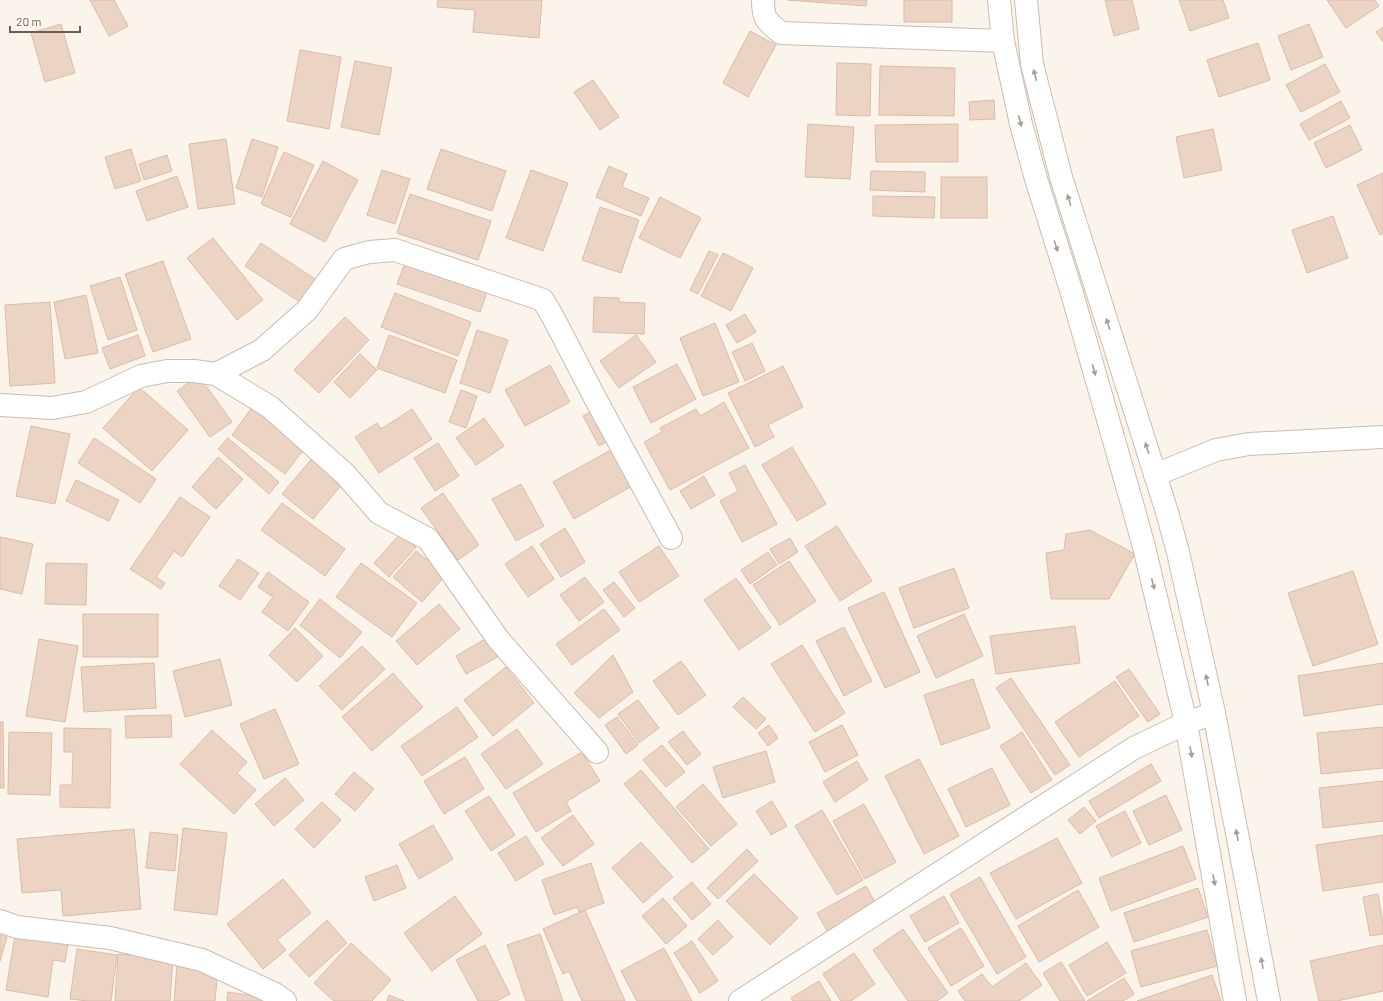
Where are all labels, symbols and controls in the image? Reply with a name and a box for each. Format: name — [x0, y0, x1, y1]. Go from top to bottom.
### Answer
scale bar — [10, 8, 80, 34]
text: 20 m — [16, 14, 42, 28]
one-way arrow — [1032, 68, 1038, 80]
one-way arrow — [1018, 115, 1024, 127]
one-way arrow — [1066, 194, 1072, 206]
one-way arrow — [1054, 240, 1060, 252]
one-way arrow — [1105, 318, 1111, 330]
one-way arrow — [1091, 364, 1097, 377]
one-way arrow — [1143, 442, 1149, 454]
one-way arrow — [1150, 578, 1156, 591]
one-way arrow — [1204, 674, 1210, 686]
one-way arrow — [1189, 746, 1195, 758]
one-way arrow — [1234, 829, 1240, 841]
one-way arrow — [1211, 874, 1217, 886]
one-way arrow — [1259, 957, 1265, 969]

